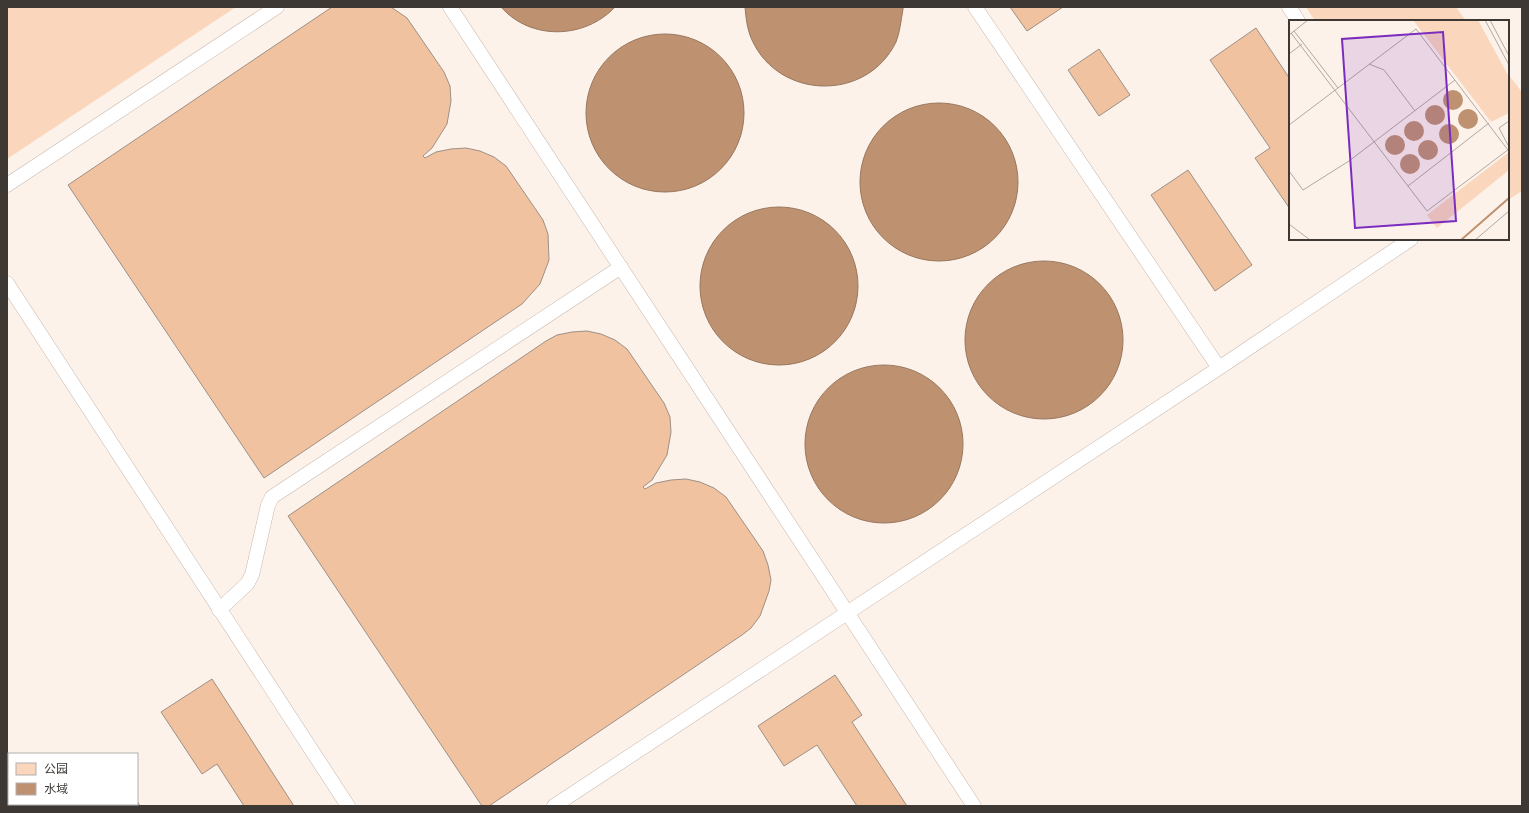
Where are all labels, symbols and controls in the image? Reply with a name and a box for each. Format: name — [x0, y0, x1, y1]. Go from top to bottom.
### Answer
inset map — [1289, 20, 1509, 240]
legend — [8, 753, 138, 805]
text: 公园 — [44, 762, 68, 776]
text: 水域 — [44, 782, 68, 796]

